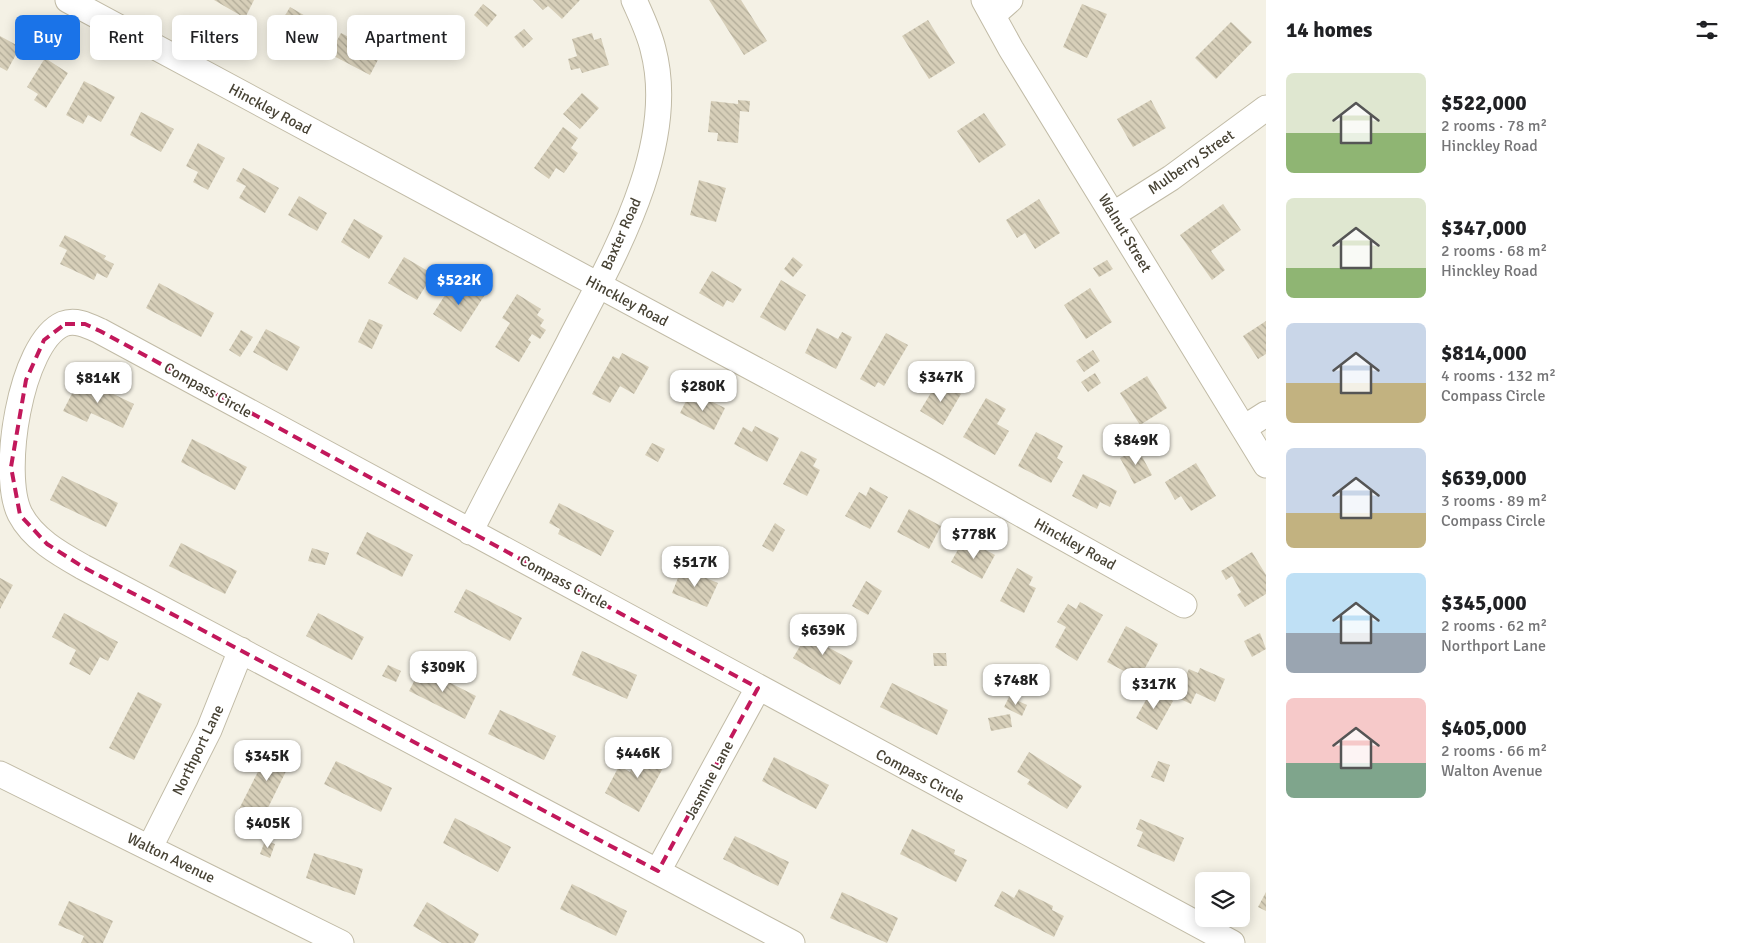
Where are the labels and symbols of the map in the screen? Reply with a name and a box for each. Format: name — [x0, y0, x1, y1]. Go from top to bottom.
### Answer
street label: Hinckley Road — [226, 80, 314, 138]
street label: Mulberry Street — [1144, 126, 1238, 198]
street label: Walnut Street — [1095, 191, 1155, 275]
street label: Baxter Road — [597, 195, 645, 273]
pin: $522K — [424, 264, 494, 306]
street label: Hinckley Road — [583, 272, 671, 330]
street label: Compass Circle — [161, 358, 255, 422]
pin: $347K — [906, 360, 976, 403]
pin: $814K — [63, 362, 133, 404]
pin: $280K — [668, 370, 738, 412]
pin: $849K — [1101, 424, 1171, 466]
street label: Hinckley Road — [1031, 514, 1119, 574]
pin: $778K — [939, 518, 1009, 560]
pin: $517K — [660, 546, 730, 588]
street label: Compass Circle — [517, 551, 611, 613]
pin: $639K — [788, 614, 858, 656]
pin: $309K — [408, 650, 478, 693]
pin: $748K — [981, 664, 1051, 706]
pin: $317K — [1119, 668, 1189, 710]
street label: Northport Lane — [168, 702, 228, 798]
pin: $446K — [603, 736, 673, 779]
street label: Jasmine Lane — [681, 738, 737, 822]
pin: $345K — [232, 740, 302, 782]
street label: Compass Circle — [873, 745, 967, 807]
pin: $405K — [233, 806, 303, 849]
street label: Walton Avenue — [124, 829, 218, 887]

